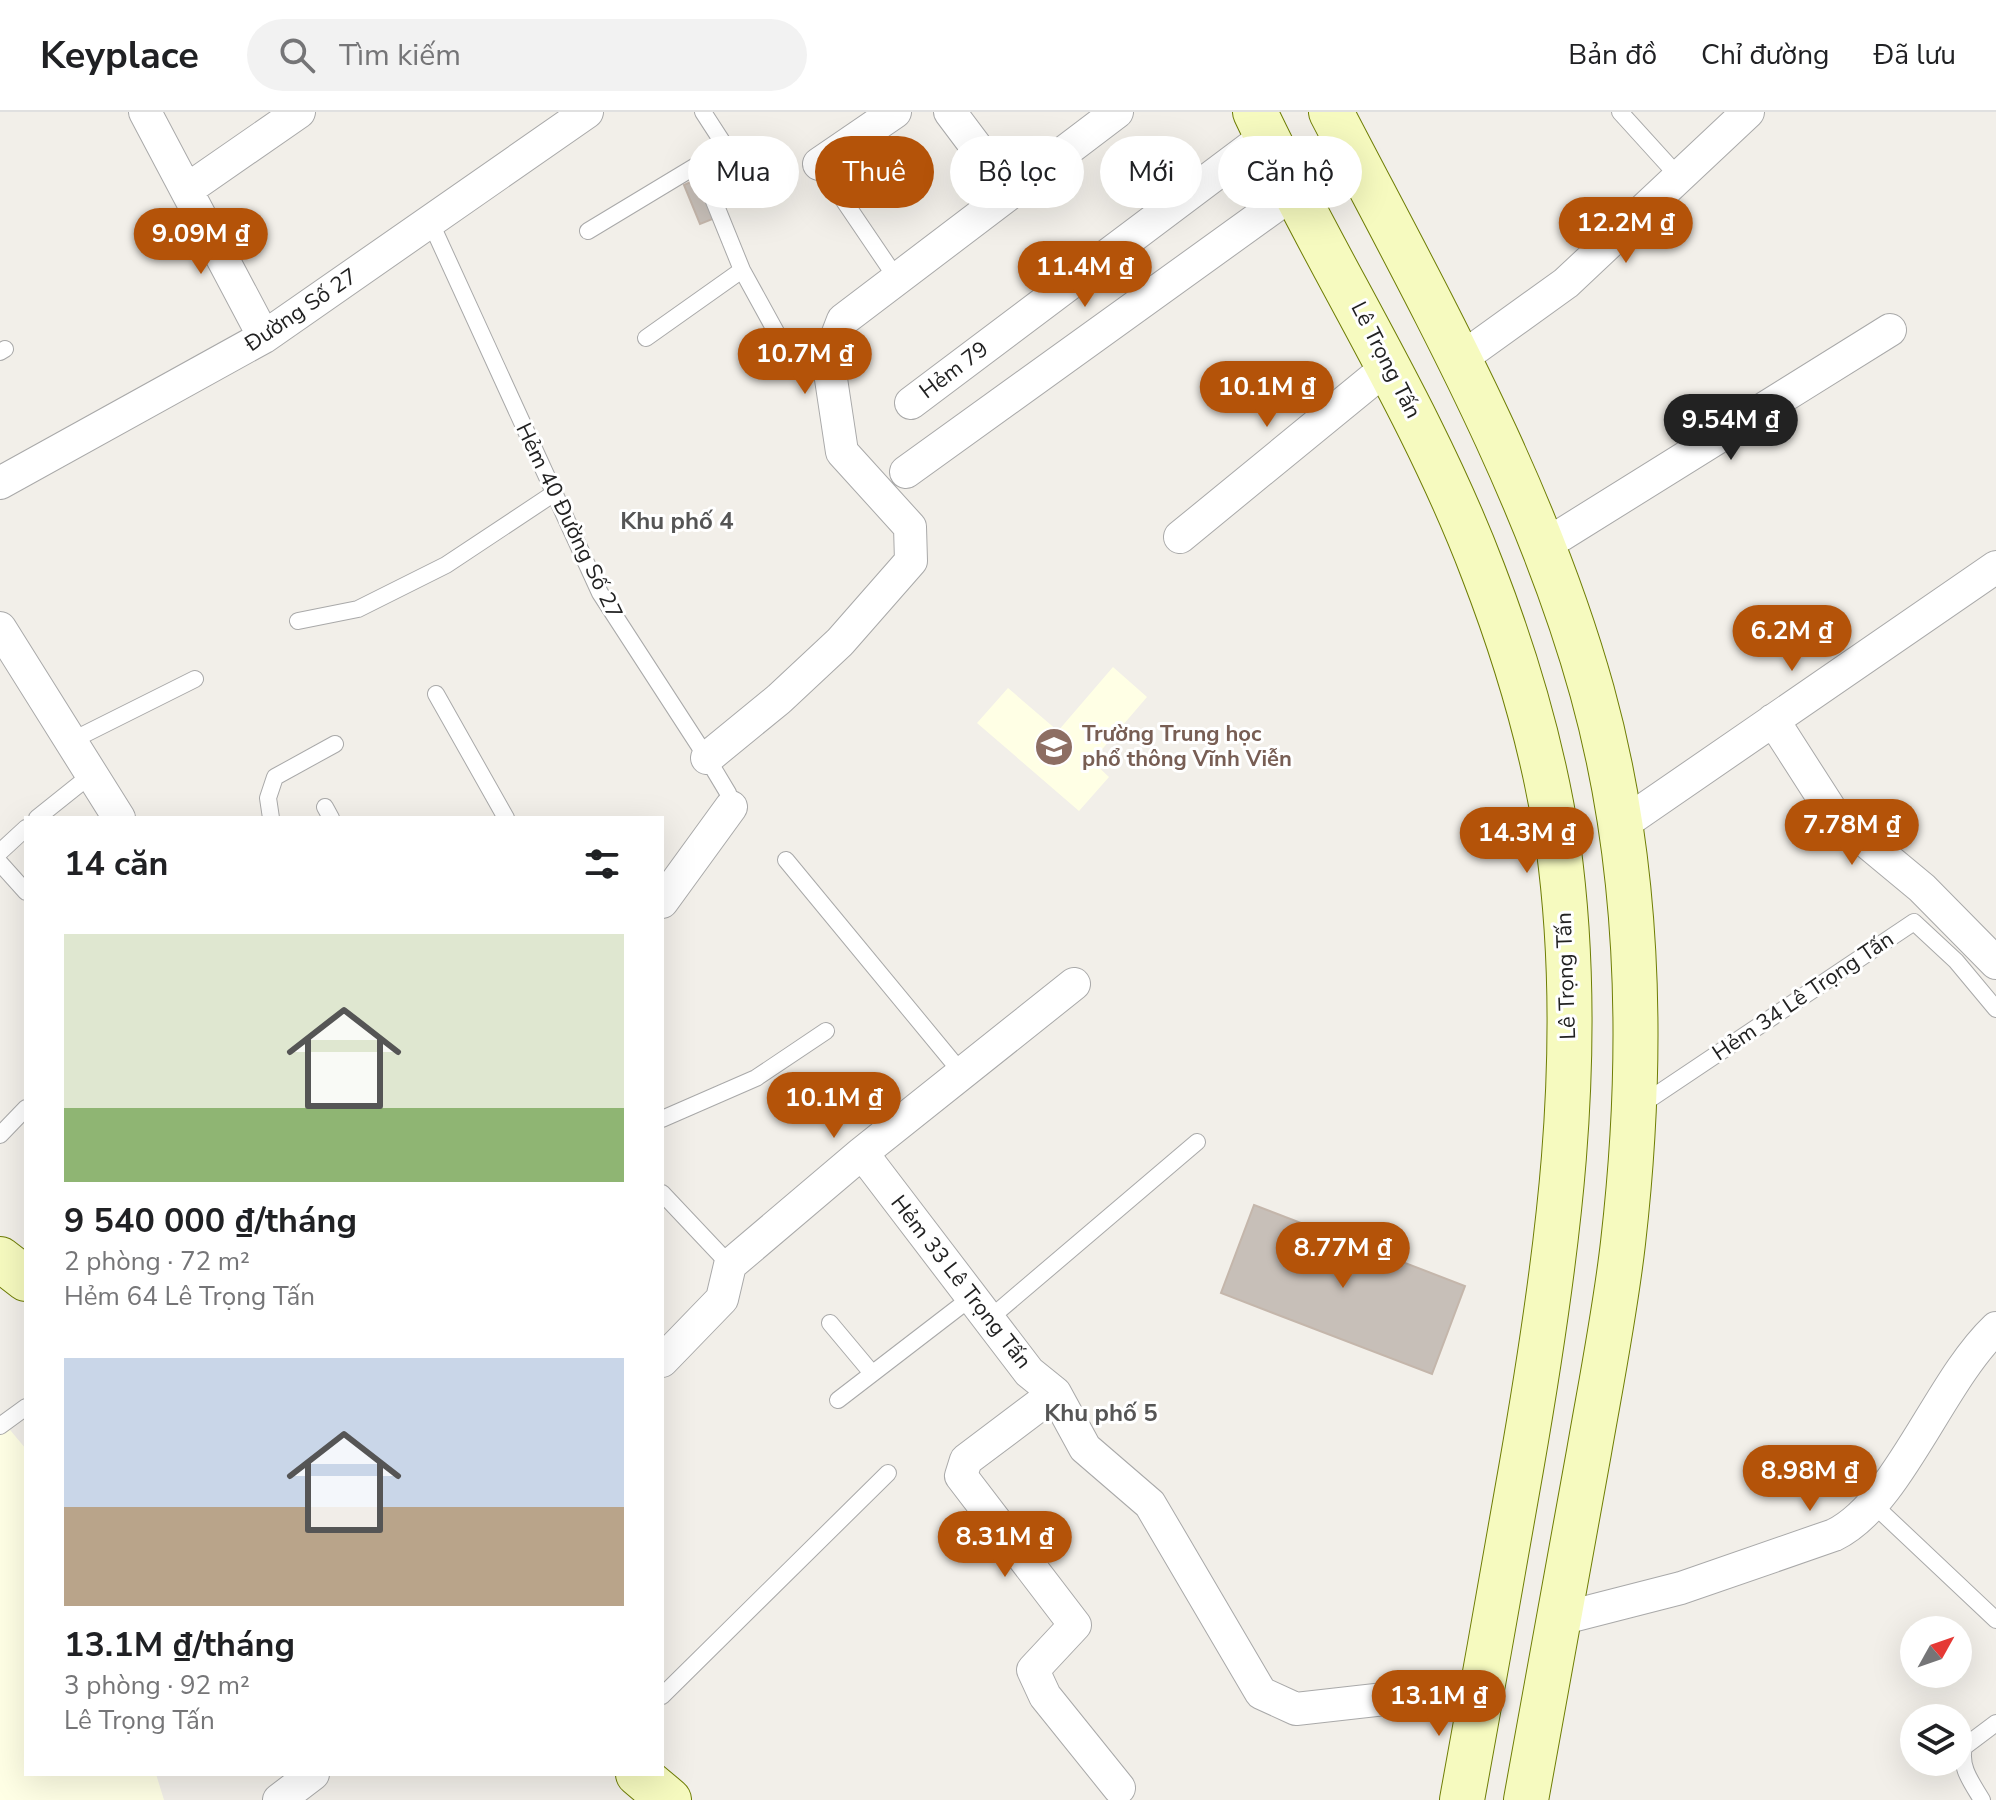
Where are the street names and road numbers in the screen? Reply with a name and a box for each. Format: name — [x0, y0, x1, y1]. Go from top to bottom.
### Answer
street label: Đường Số 27 — [238, 261, 363, 359]
street label: Lê Trọng Tấn — [1344, 296, 1428, 424]
street label: Hẻm 79 — [913, 334, 995, 406]
street label: Hẻm 40 Đường Số 27 — [508, 418, 630, 624]
street label: Lê Trọng Tấn — [1549, 912, 1583, 1040]
street label: Hẻm 34 Lê Trọng Tấn — [1707, 924, 1899, 1068]
street label: Hẻm 33 Lê Trọng Tấn — [884, 1189, 1038, 1375]

